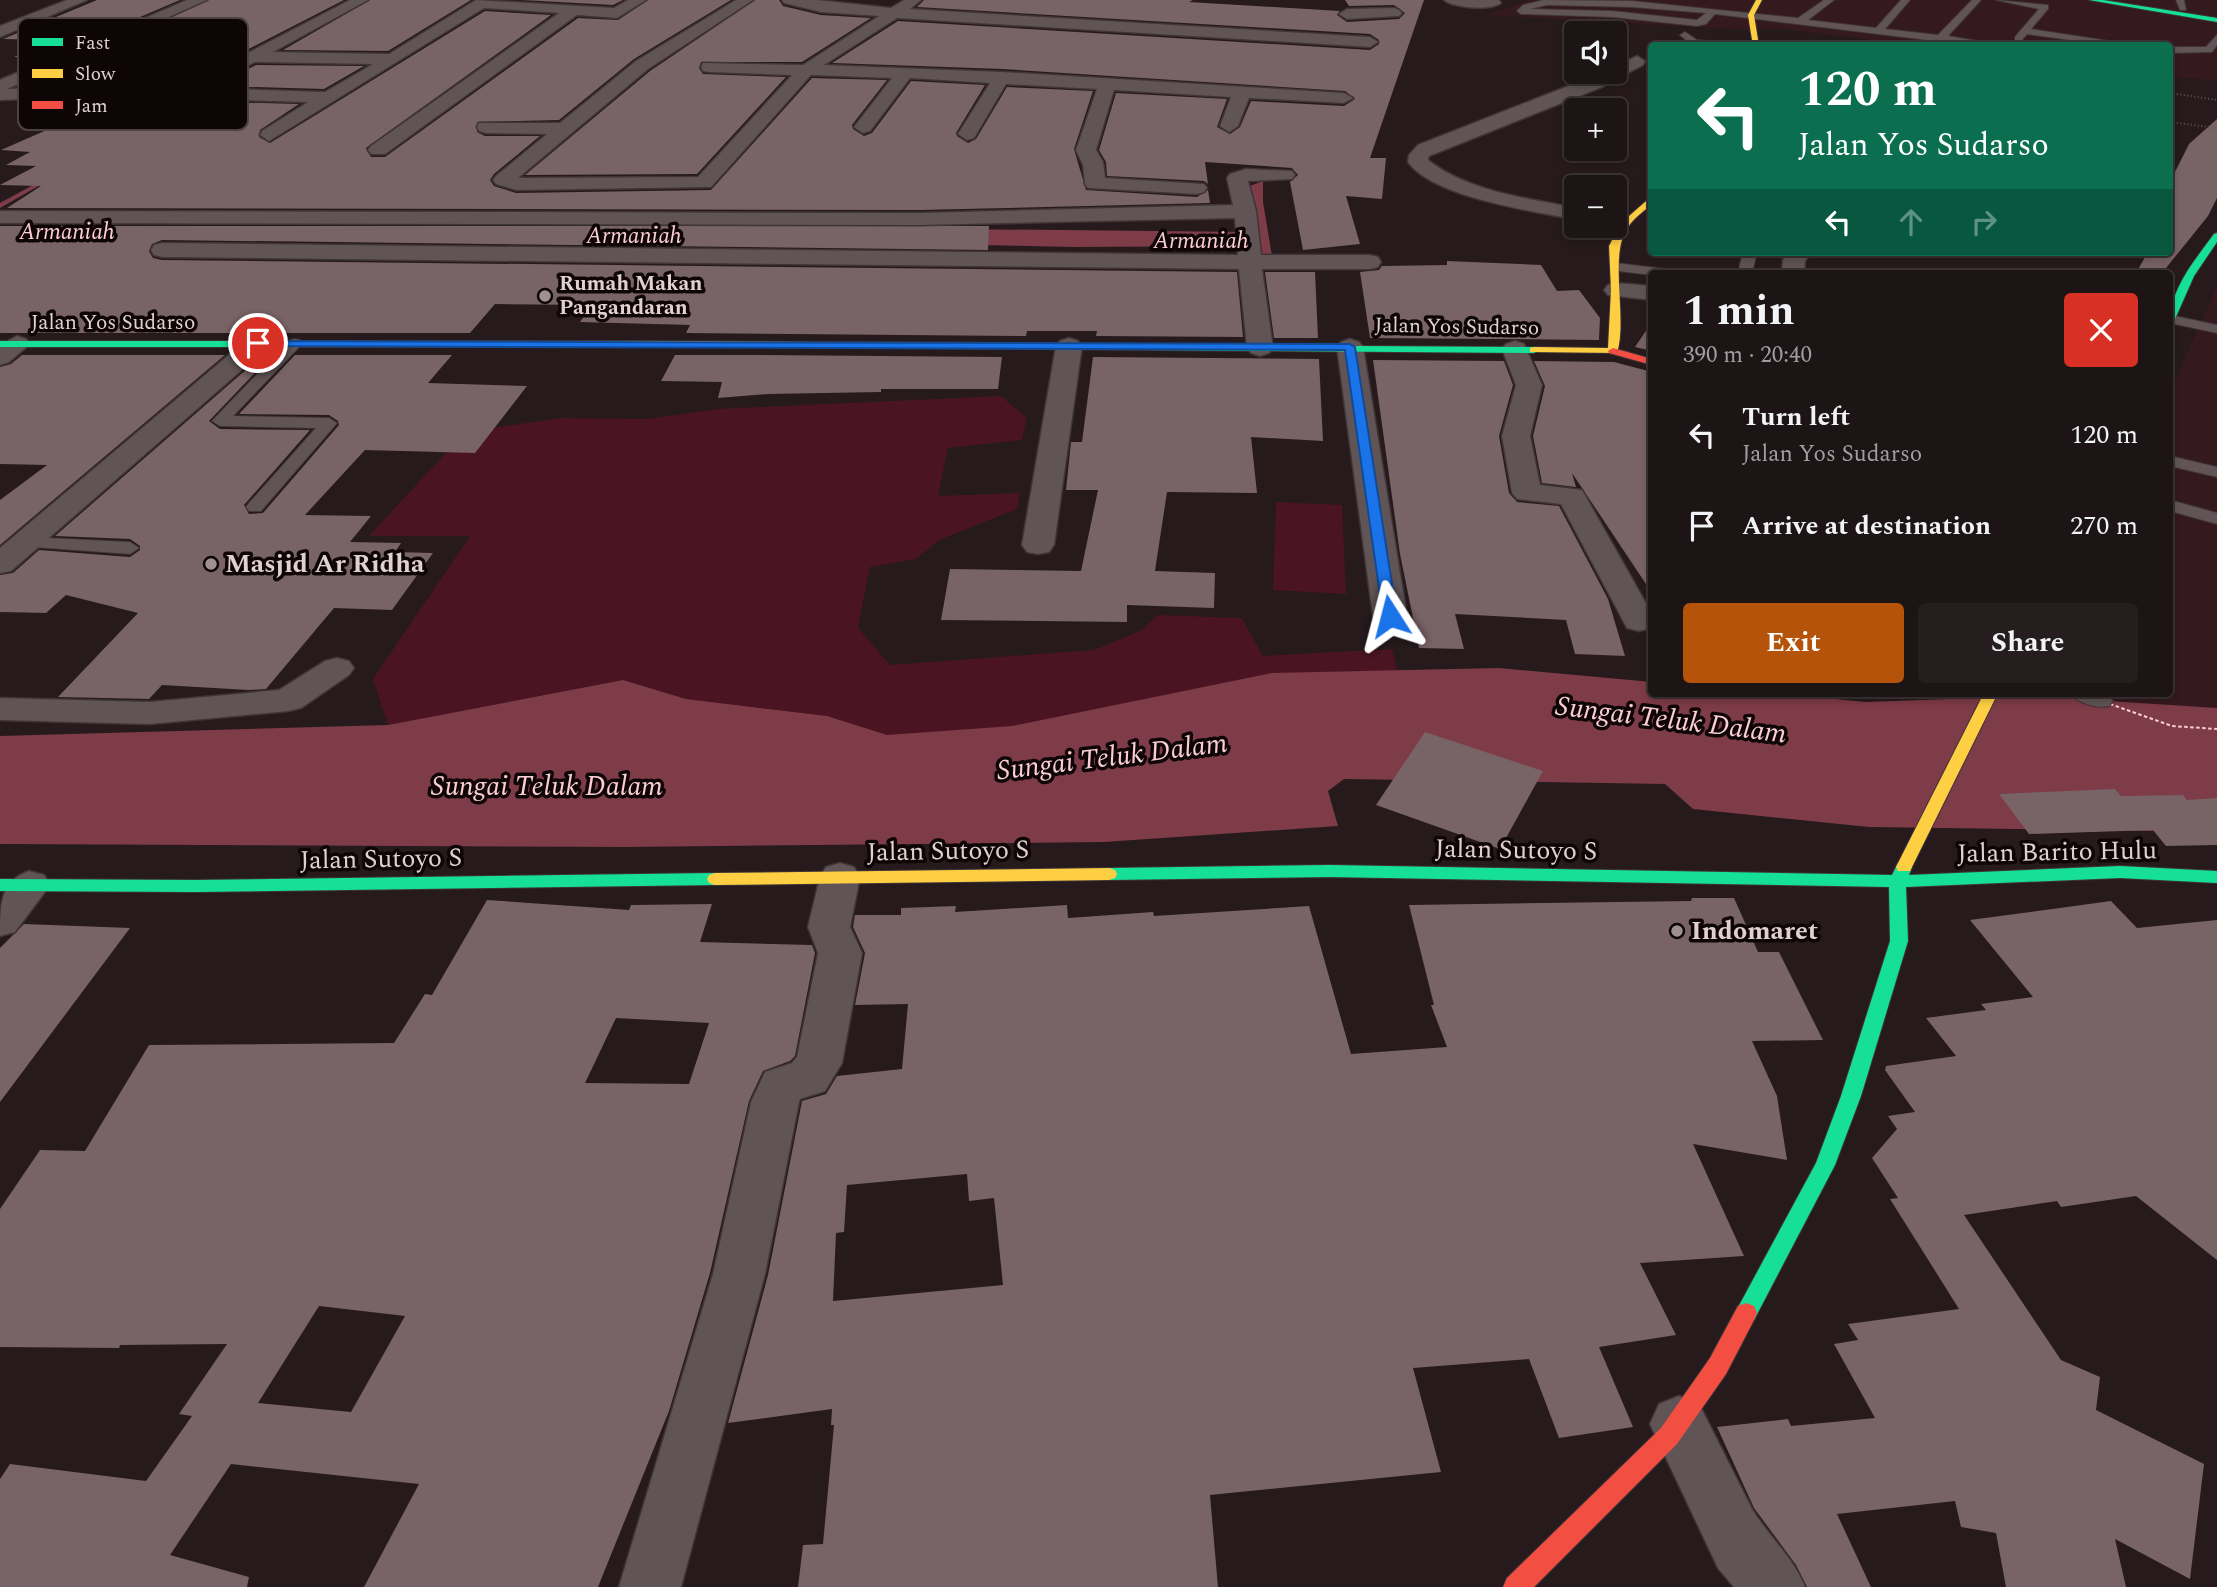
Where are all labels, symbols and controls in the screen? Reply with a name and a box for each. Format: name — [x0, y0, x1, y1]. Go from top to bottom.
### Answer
legend — [18, 18, 248, 130]
map controls — [1564, 21, 1627, 238]
button: sound — [1564, 21, 1627, 84]
text: Fast — [75, 29, 111, 58]
text: 120 m — [1798, 53, 1937, 128]
text: Slow — [75, 60, 116, 89]
icon: left — [1683, 70, 1774, 161]
text: Jam — [75, 92, 107, 121]
button: + — [1564, 98, 1627, 161]
text: Jalan Yos Sudarso — [1798, 121, 2049, 170]
button: − — [1564, 175, 1627, 238]
icon: left — [1819, 203, 1857, 241]
icon: ahead — [1892, 203, 1930, 241]
icon: right — [1965, 203, 2003, 241]
water label: Armaniah — [18, 215, 115, 250]
water label: Armaniah — [585, 219, 682, 254]
water label: Armaniah — [1152, 224, 1249, 259]
place label: Rumah Makan Pangandaran — [559, 268, 702, 324]
text: 1 min — [1683, 280, 1795, 343]
marker: Rumah Makan Pangandaran — [537, 288, 553, 304]
button: close — [2064, 293, 2138, 367]
street label: Jalan Yos Sudarso — [31, 307, 195, 339]
street label: Jalan Yos Sudarso — [1374, 310, 1540, 344]
pin — [228, 313, 288, 373]
icon: arrive — [239, 324, 277, 362]
text: 390 m · 20:40 — [1683, 338, 1812, 373]
text: Turn left — [1742, 397, 1850, 437]
text: 120 m — [2070, 415, 2138, 455]
icon: left — [1683, 416, 1721, 454]
text: Jalan Yos Sudarso — [1742, 437, 1922, 472]
text: Arrive at destination — [1742, 506, 1991, 546]
text: 270 m — [2070, 506, 2138, 546]
icon: arrive — [1683, 507, 1721, 545]
place label: Masjid Ar Ridha — [225, 544, 425, 584]
marker: Masjid Ar Ridha — [203, 556, 219, 572]
position arrow — [1353, 579, 1427, 653]
button: Exit — [1683, 603, 1904, 683]
button: Share — [1918, 603, 2138, 683]
water label: Sungai Teluk Dalam — [1553, 685, 1789, 756]
water label: Sungai Teluk Dalam — [994, 721, 1230, 792]
water label: Sungai Teluk Dalam — [431, 765, 663, 808]
street label: Jalan Sutoyo S — [1434, 829, 1598, 871]
street label: Jalan Sutoyo S — [866, 830, 1030, 872]
street label: Jalan Barito Hulu — [1957, 830, 2157, 874]
street label: Jalan Sutoyo S — [299, 838, 463, 880]
place label: Indomaret — [1691, 911, 1818, 951]
marker: Indomaret — [1669, 923, 1685, 939]

